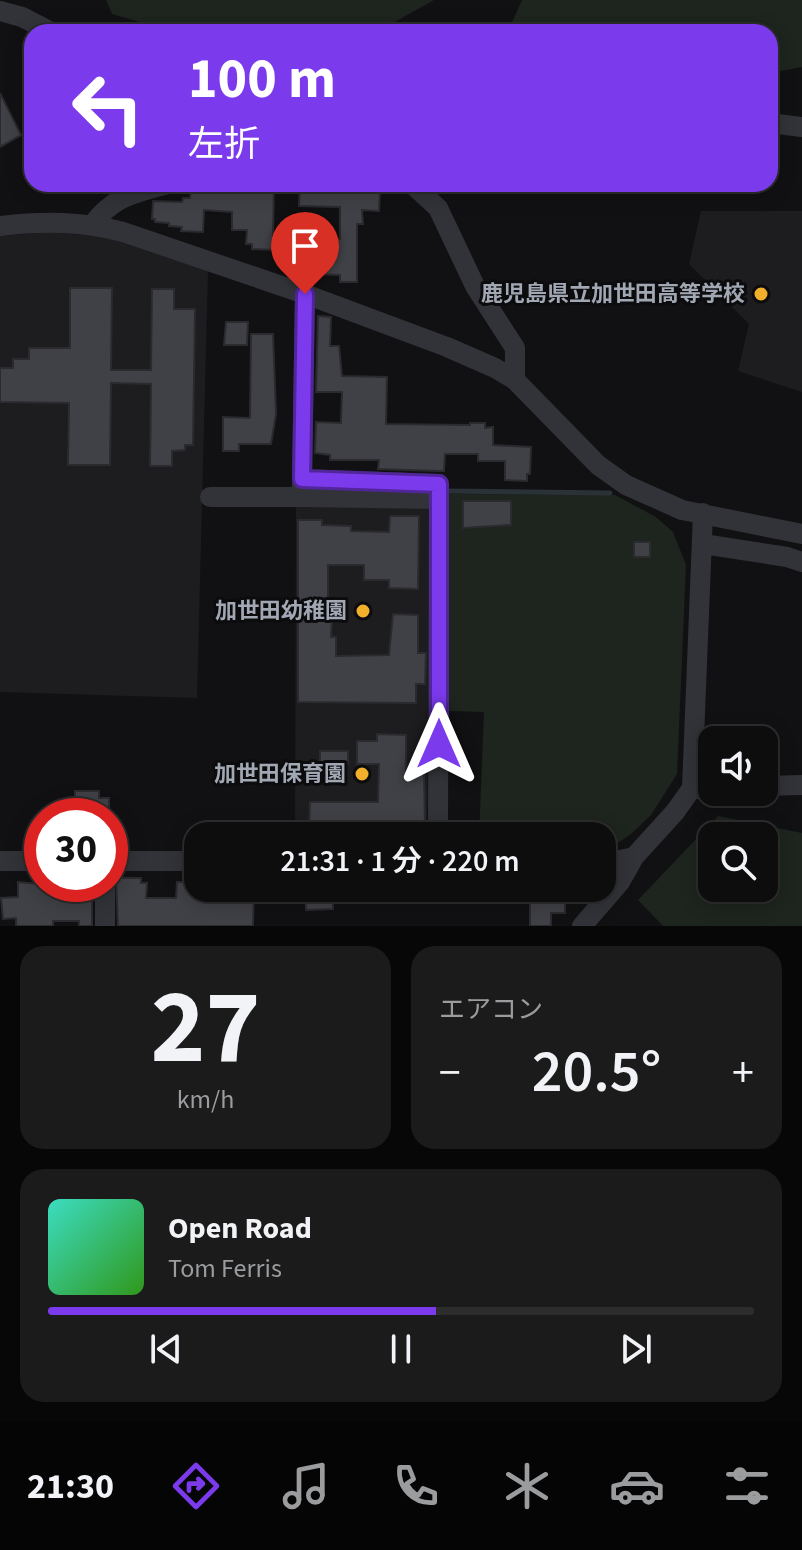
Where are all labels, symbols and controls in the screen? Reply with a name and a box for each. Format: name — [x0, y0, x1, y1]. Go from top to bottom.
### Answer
text: 100 m — [188, 40, 336, 119]
icon: left — [56, 56, 160, 160]
text: 左折 — [188, 119, 260, 170]
pin — [271, 212, 339, 294]
icon: arrive — [283, 224, 327, 268]
place label: 鹿児島県立加世田高等学校 — [481, 278, 745, 310]
marker: 鹿児島県立加世田高等学校 — [752, 285, 770, 303]
place label: 加世田幼稚園 — [215, 595, 347, 627]
marker: 加世田幼稚園 — [354, 602, 372, 620]
position arrow — [397, 702, 481, 786]
map controls — [698, 726, 778, 902]
button: sound — [698, 726, 778, 806]
place label: 加世田保育園 — [214, 758, 346, 790]
marker: 加世田保育園 — [353, 765, 371, 783]
speed limit sign: 30 — [24, 798, 128, 902]
button: search — [698, 822, 778, 902]
text: 21:31 · 1 分 · 220 m — [280, 840, 520, 883]
text: 27 — [151, 955, 260, 1103]
text: エアコン — [439, 991, 543, 1028]
text: 20.5° — [532, 1030, 661, 1115]
text: − — [439, 1042, 461, 1105]
text: + — [732, 1042, 754, 1105]
text: km/h — [177, 1081, 234, 1118]
text: Open Road — [168, 1207, 312, 1250]
text: Tom Ferris — [168, 1250, 282, 1287]
icon: previous — [144, 1327, 188, 1371]
icon: pause — [379, 1327, 423, 1371]
icon: next — [614, 1327, 658, 1371]
icon: directions — [168, 1458, 224, 1514]
icon: music — [278, 1458, 334, 1514]
icon: phone — [388, 1458, 444, 1514]
icon: climate — [499, 1458, 555, 1514]
icon: car — [609, 1458, 665, 1514]
icon: filters — [719, 1458, 775, 1514]
text: 21:30 — [27, 1461, 114, 1512]

